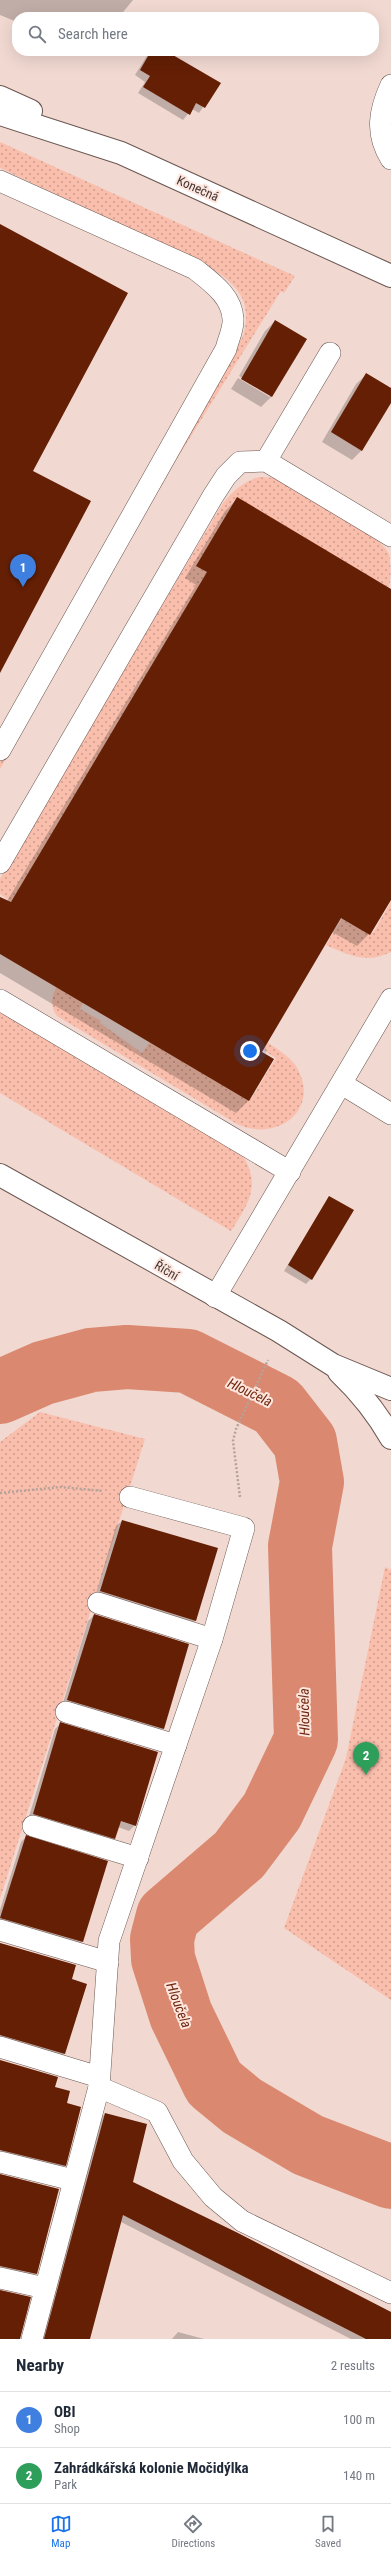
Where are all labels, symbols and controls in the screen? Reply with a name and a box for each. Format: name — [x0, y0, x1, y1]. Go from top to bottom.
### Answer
search box — [12, 12, 379, 56]
icon: search — [26, 23, 48, 45]
text: Search here — [58, 25, 128, 43]
street label: Konečná — [174, 173, 221, 204]
pin: 1 — [10, 554, 36, 587]
your location — [240, 1041, 260, 1061]
street label: Říční — [152, 1258, 182, 1284]
water label: Hloučela — [225, 1374, 275, 1410]
water label: Hloučela — [296, 1688, 312, 1736]
pin: 2 — [353, 1742, 379, 1775]
water label: Hloučela — [163, 1980, 195, 2030]
text: Nearby — [16, 2355, 64, 2375]
text: 2 results — [331, 2358, 375, 2373]
text: OBI — [54, 2403, 76, 2421]
text: 1 — [26, 2412, 32, 2427]
text: 100 m — [343, 2412, 375, 2427]
text: Shop — [54, 2421, 80, 2436]
text: Zahrádkářská kolonie Močidýlka — [54, 2459, 249, 2477]
text: 2 — [26, 2468, 32, 2483]
text: 140 m — [343, 2468, 375, 2483]
text: Park — [54, 2477, 77, 2492]
tab: Map — [50, 2513, 72, 2550]
tab: Directions — [171, 2513, 215, 2550]
tab: Saved — [315, 2513, 341, 2550]

